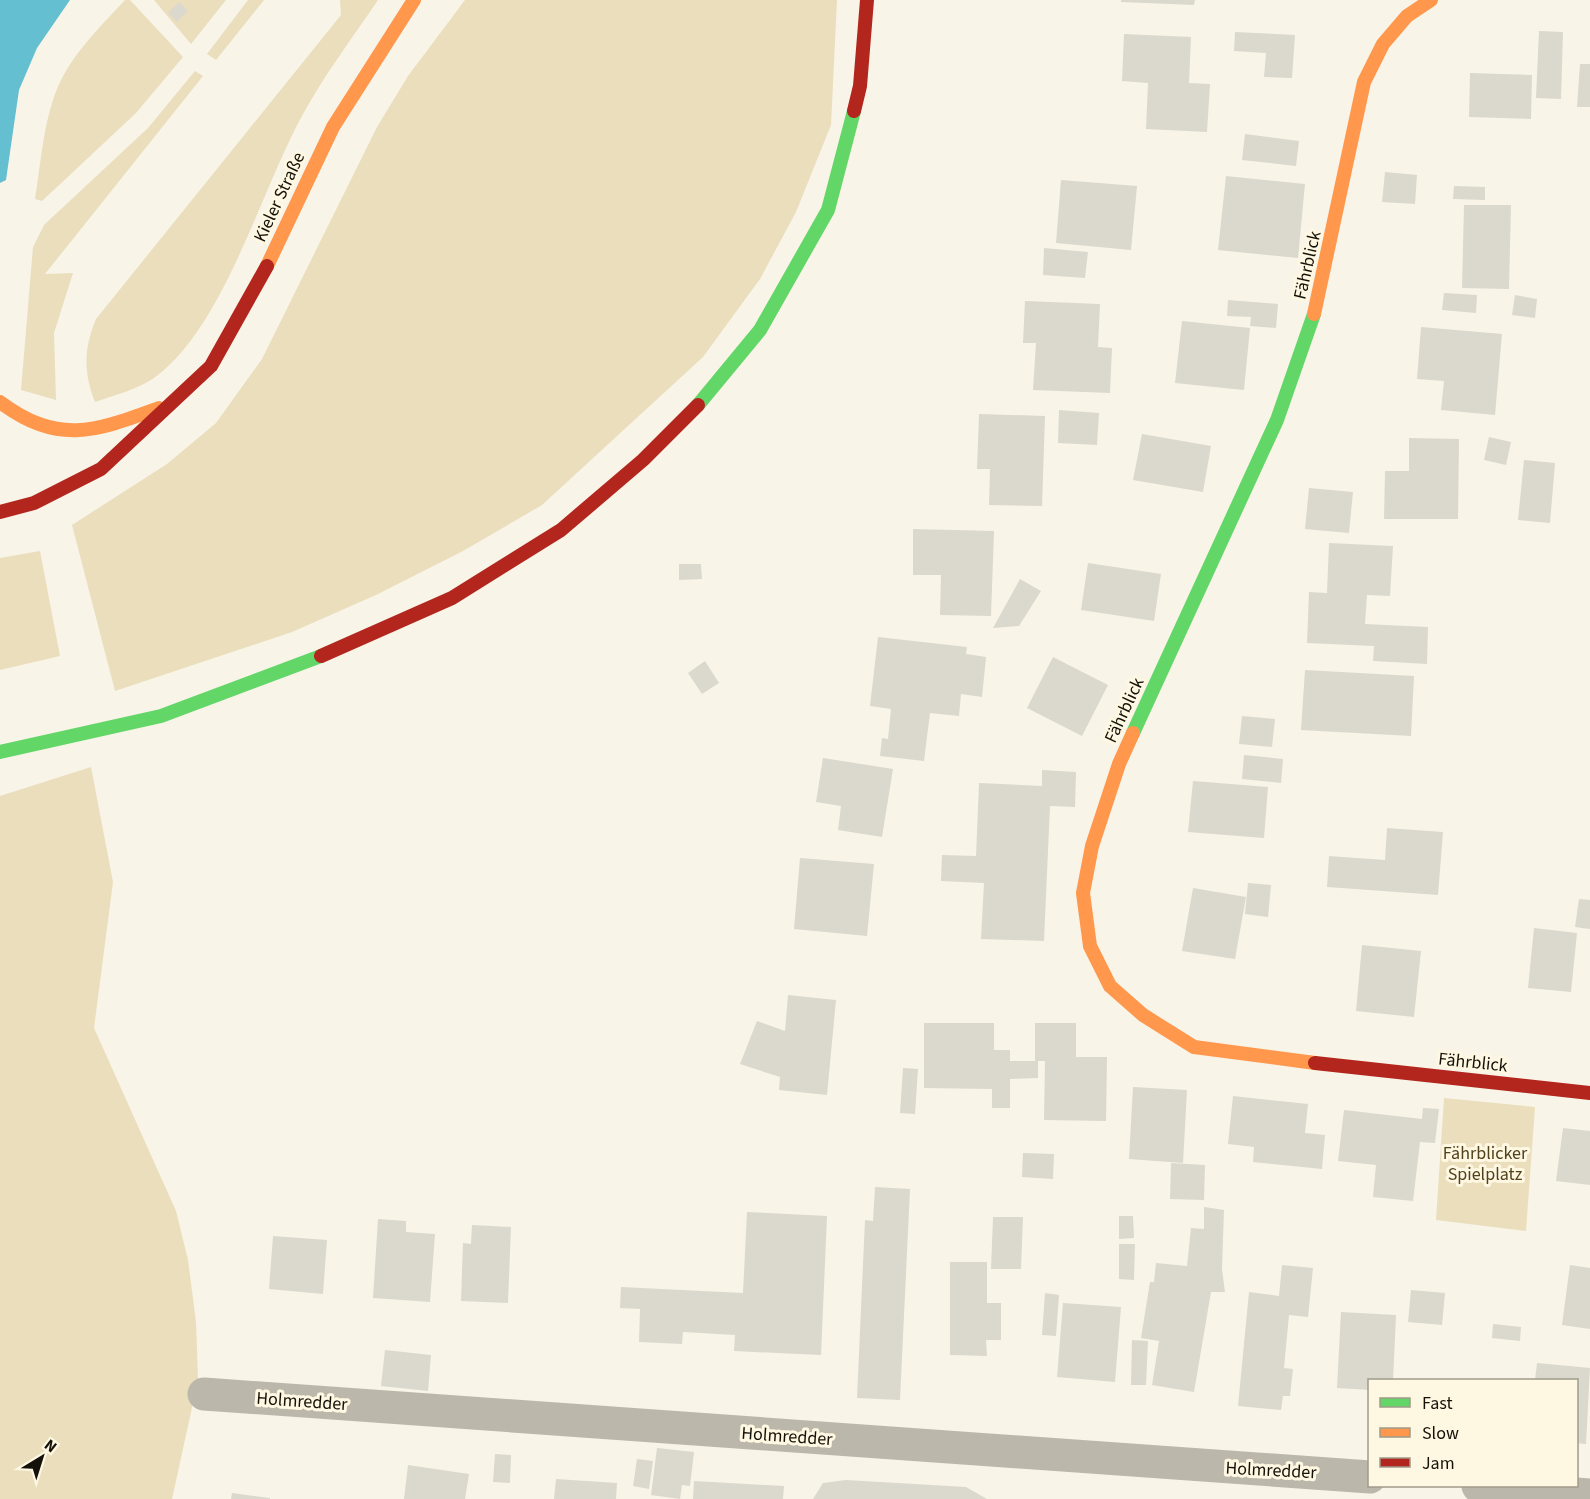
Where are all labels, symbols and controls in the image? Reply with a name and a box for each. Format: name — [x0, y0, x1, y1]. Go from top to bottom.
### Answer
street label: Kieler Straße — [248, 148, 311, 246]
street label: Fährblick — [1287, 228, 1328, 302]
street label: Fährblick — [1098, 673, 1150, 747]
street label: Fährblick — [1437, 1046, 1509, 1079]
park label: Fährblicker Spielplatz — [1443, 1141, 1528, 1187]
legend — [1368, 1379, 1578, 1487]
street label: Holmredder — [256, 1386, 349, 1417]
text: Fast — [1422, 1391, 1453, 1416]
street label: Holmredder — [741, 1421, 834, 1452]
text: Slow — [1422, 1421, 1459, 1446]
north arrow — [12, 1427, 72, 1487]
text: N — [40, 1434, 62, 1458]
text: Jam — [1422, 1451, 1455, 1476]
street label: Holmredder — [1225, 1456, 1318, 1485]

